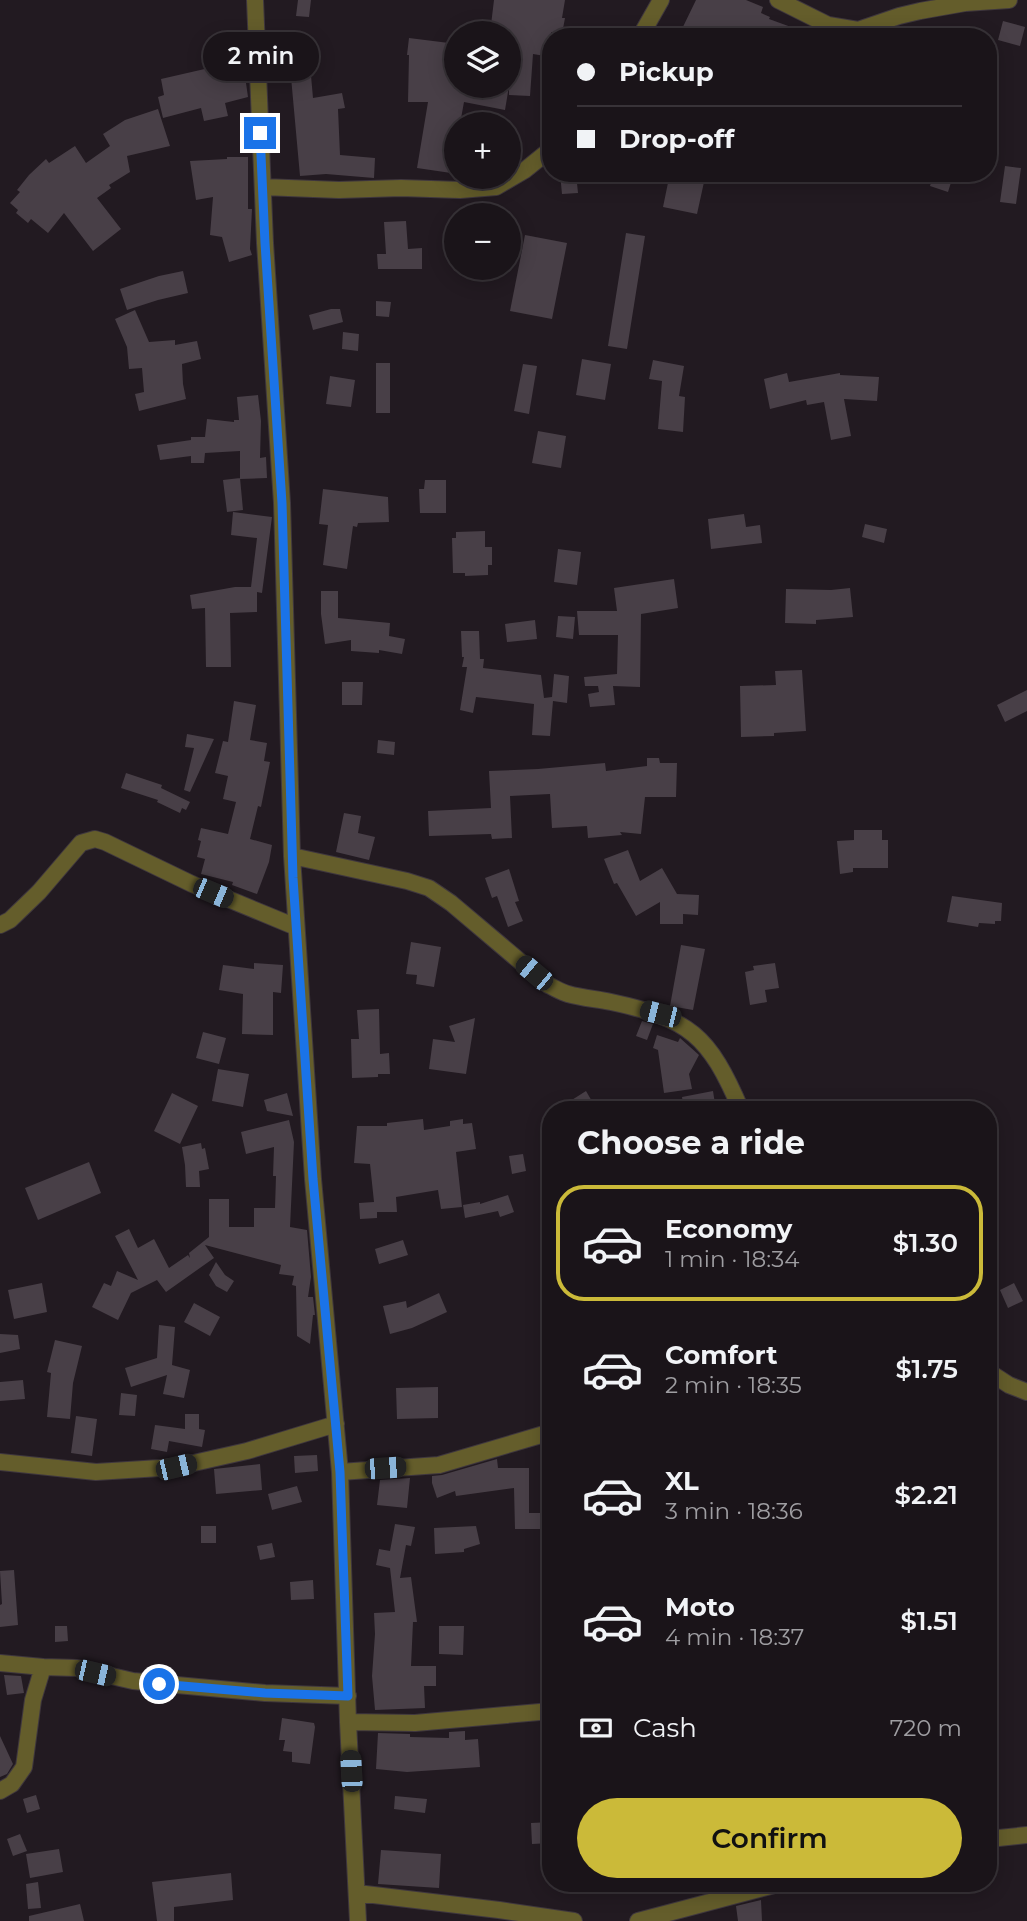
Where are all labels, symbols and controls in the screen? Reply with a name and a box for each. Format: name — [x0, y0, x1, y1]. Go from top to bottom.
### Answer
map controls — [444, 21, 521, 280]
button: layers — [444, 21, 521, 98]
callout: 2 min — [202, 32, 318, 80]
text: 2 min — [228, 42, 294, 70]
text: Pickup — [619, 56, 714, 88]
button: + — [444, 112, 521, 189]
route end — [244, 117, 276, 149]
text: Drop-off — [619, 123, 734, 155]
button: − — [444, 203, 521, 280]
car — [190, 875, 237, 911]
car — [512, 951, 557, 995]
car — [638, 999, 683, 1029]
text: Choose a ride — [577, 1123, 805, 1162]
icon: car — [581, 1212, 644, 1275]
text: Economy — [665, 1213, 792, 1245]
text: $1.30 — [893, 1227, 958, 1259]
text: 1 min · 18:34 — [665, 1245, 799, 1273]
icon: car — [581, 1338, 644, 1401]
text: Comfort — [665, 1339, 777, 1371]
text: $1.75 — [896, 1353, 958, 1385]
text: 2 min · 18:35 — [665, 1371, 802, 1399]
car — [154, 1452, 199, 1482]
car — [364, 1456, 407, 1480]
icon: car — [581, 1464, 644, 1527]
text: XL — [665, 1465, 699, 1497]
text: $2.21 — [895, 1479, 958, 1511]
text: 3 min · 18:36 — [665, 1497, 803, 1525]
icon: car — [581, 1590, 644, 1653]
text: Moto — [665, 1591, 735, 1623]
text: $1.51 — [901, 1605, 958, 1637]
text: 4 min · 18:37 — [665, 1623, 804, 1651]
car — [73, 1658, 118, 1688]
route start — [143, 1668, 175, 1700]
icon: cash — [577, 1709, 615, 1747]
text: Cash — [633, 1712, 697, 1744]
text: 720 m — [890, 1714, 962, 1742]
car — [340, 1749, 363, 1793]
button: Confirm — [577, 1798, 962, 1878]

